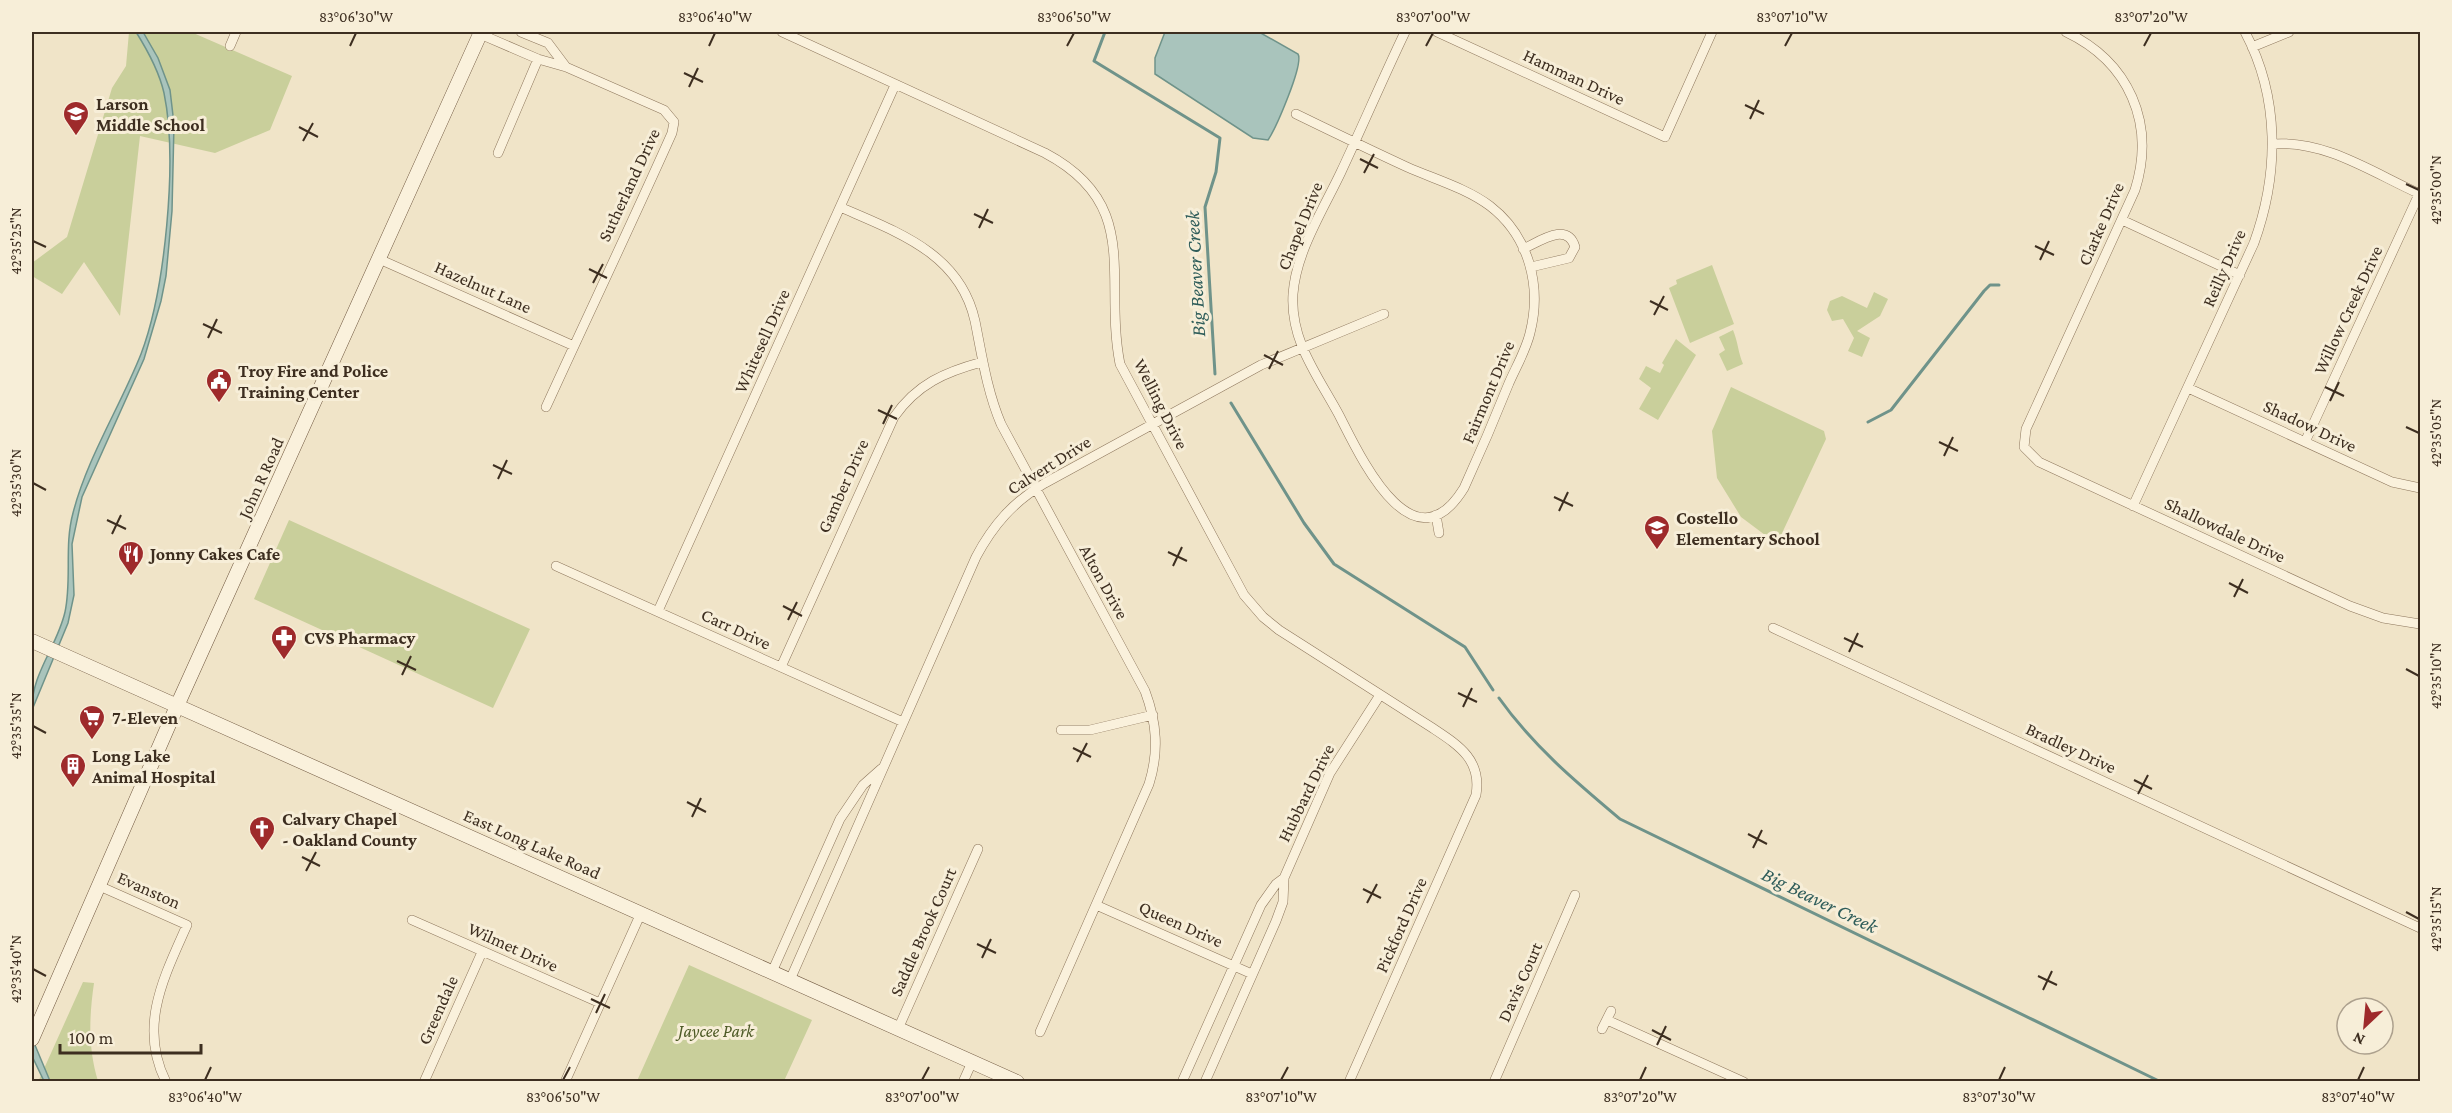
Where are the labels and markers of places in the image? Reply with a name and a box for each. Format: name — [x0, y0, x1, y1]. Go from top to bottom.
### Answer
place label: Larson Middle School — [96, 94, 205, 135]
school or university icon: Larson Middle School — [61, 99, 91, 137]
place label: Troy Fire and Police Training Center — [238, 361, 388, 402]
public building icon: Troy Fire and Police Training Center — [204, 366, 234, 404]
place label: Costello Elementary School — [1676, 508, 1820, 549]
school or university icon: Costello Elementary School — [1642, 513, 1672, 551]
restaurant icon: Jonny Cakes Cafe — [116, 539, 146, 577]
place label: Jonny Cakes Cafe — [148, 544, 280, 564]
pharmacy icon: CVS Pharmacy — [269, 623, 299, 661]
place label: CVS Pharmacy — [304, 628, 415, 648]
supermarket icon: 7-Eleven — [77, 703, 107, 741]
place label: 7-Eleven — [112, 708, 179, 728]
place label: Long Lake Animal Hospital — [91, 746, 216, 787]
building icon: Long Lake Animal Hospital — [58, 751, 88, 789]
place label: Calvary Chapel - Oakland County — [282, 809, 417, 850]
church icon: Calvary Chapel - Oakland County — [247, 814, 277, 852]

